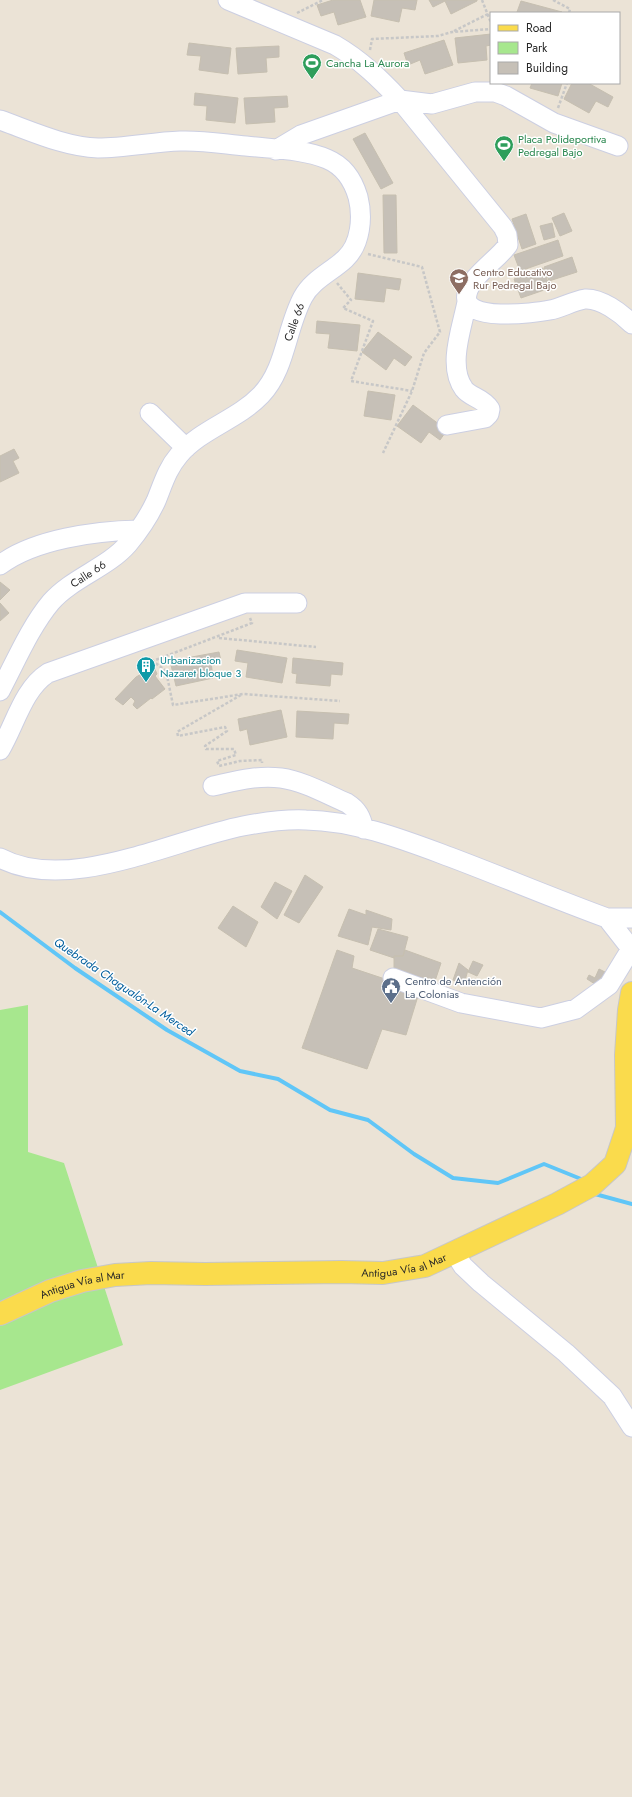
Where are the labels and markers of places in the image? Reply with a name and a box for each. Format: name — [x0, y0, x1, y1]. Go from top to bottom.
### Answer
sports icon: Cancha La Aurora — [301, 52, 323, 80]
place label: Cancha La Aurora — [326, 55, 409, 71]
place label: Placa Polideportiva Pedregal Bajo — [518, 131, 606, 160]
sports icon: Placa Polideportiva Pedregal Bajo — [493, 134, 515, 162]
place label: Centro Educativo Rur Pedregal Bajo — [473, 264, 557, 293]
school or university icon: Centro Educativo Rur Pedregal Bajo — [448, 267, 470, 295]
place label: Urbanizacion Nazaret bloque 3 — [160, 652, 241, 681]
building icon: Urbanizacion Nazaret bloque 3 — [135, 655, 157, 683]
place label: Centro de Antención La Colonias — [405, 973, 502, 1002]
public building icon: Centro de Antención La Colonias — [380, 976, 402, 1004]

